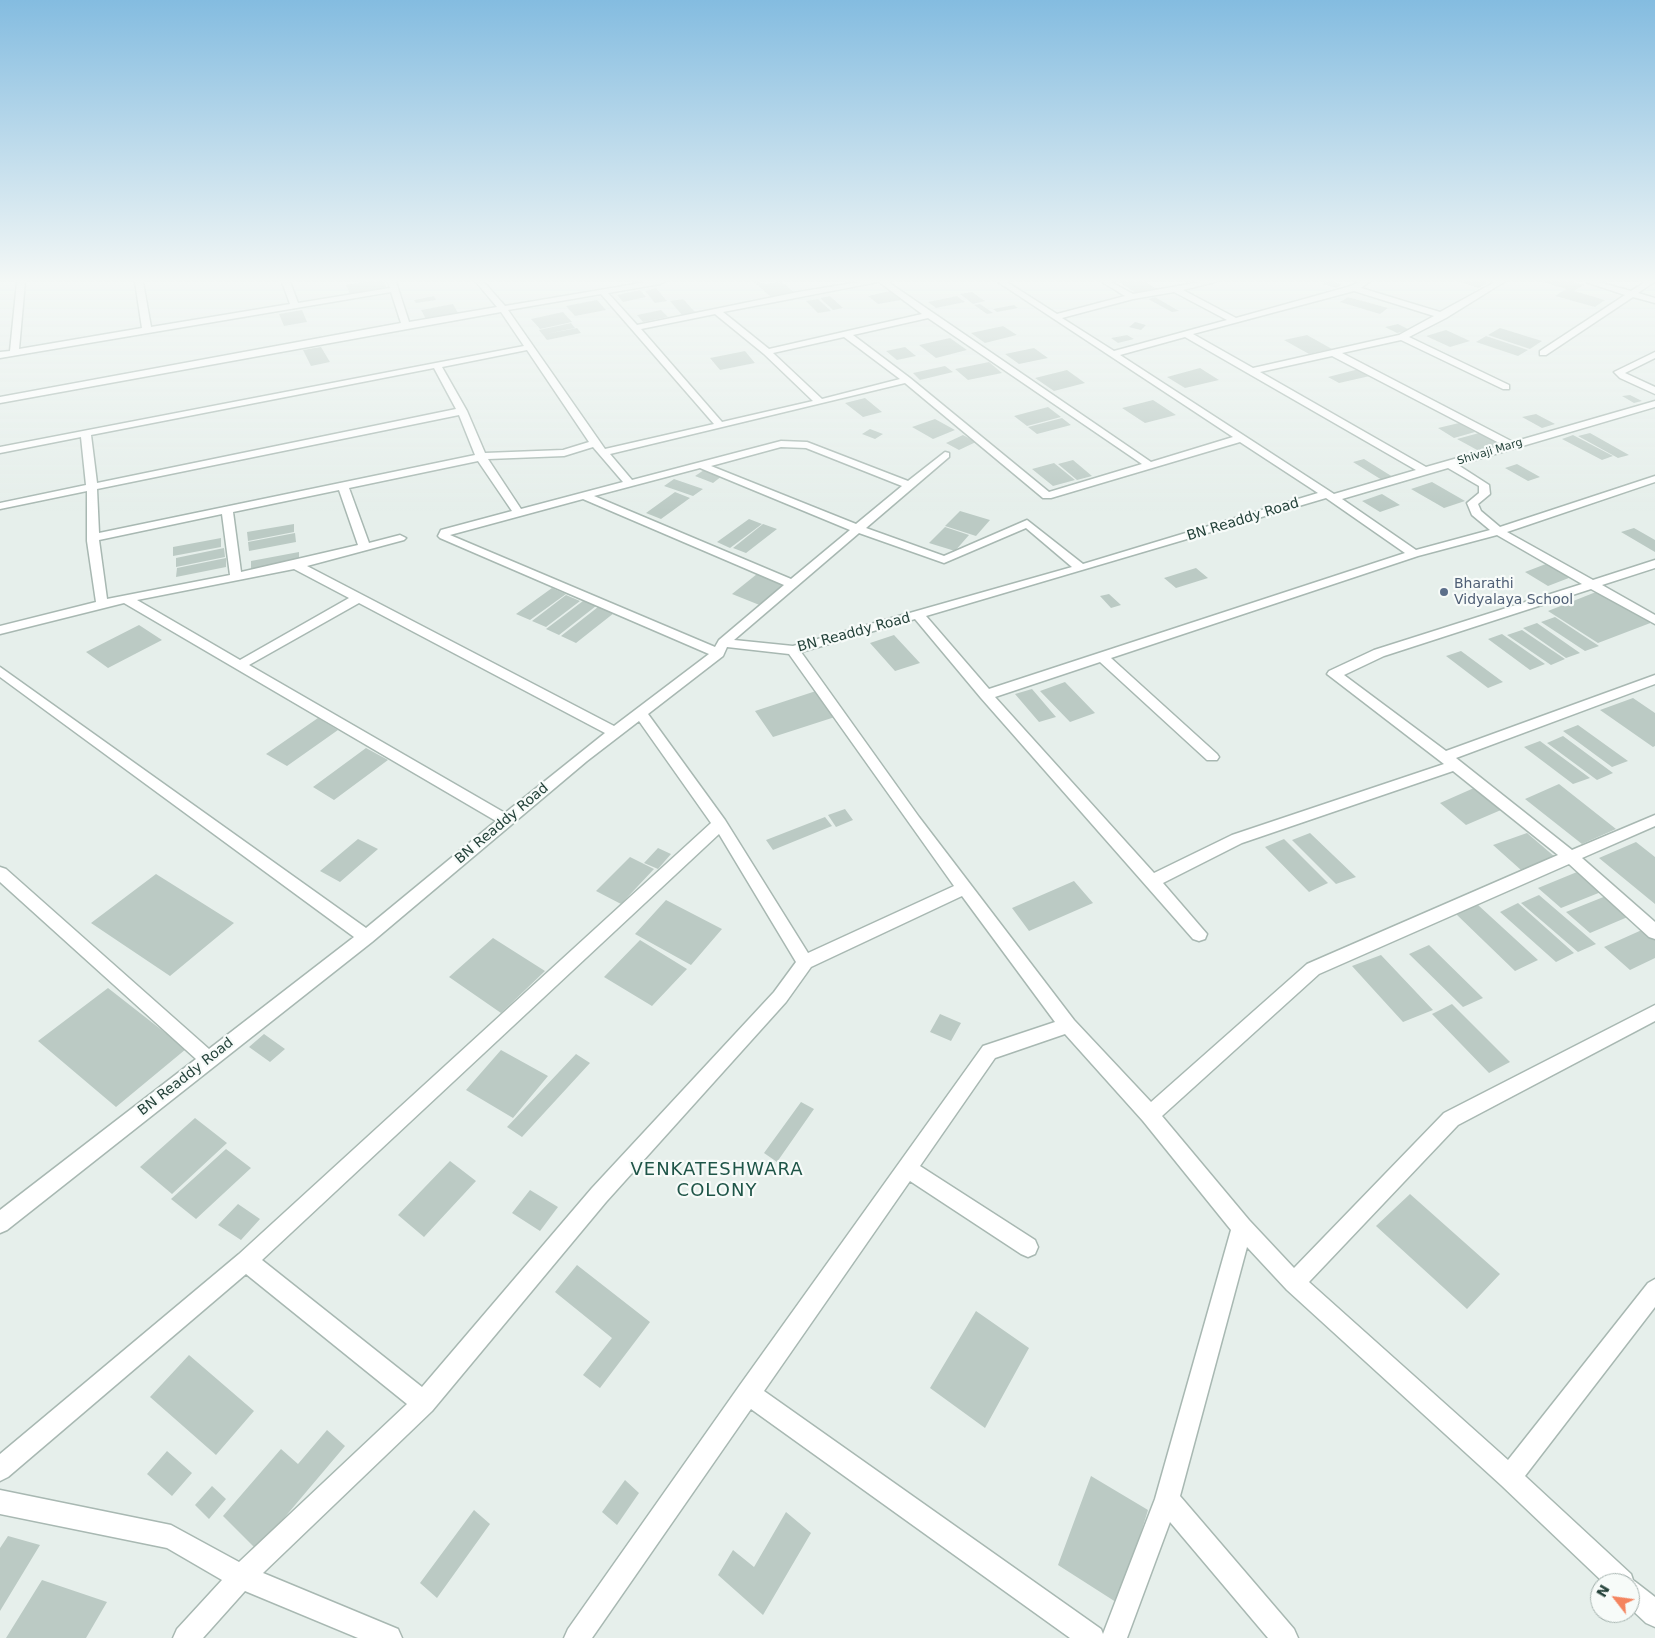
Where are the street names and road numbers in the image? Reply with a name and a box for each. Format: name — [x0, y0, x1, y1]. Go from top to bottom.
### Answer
street label: Shivaji Marg — [1456, 436, 1524, 468]
street label: BN Readdy Road — [1185, 495, 1301, 545]
street label: BN Readdy Road — [796, 610, 912, 656]
street label: BN Readdy Road — [452, 780, 552, 868]
street label: BN Readdy Road — [135, 1035, 237, 1119]

